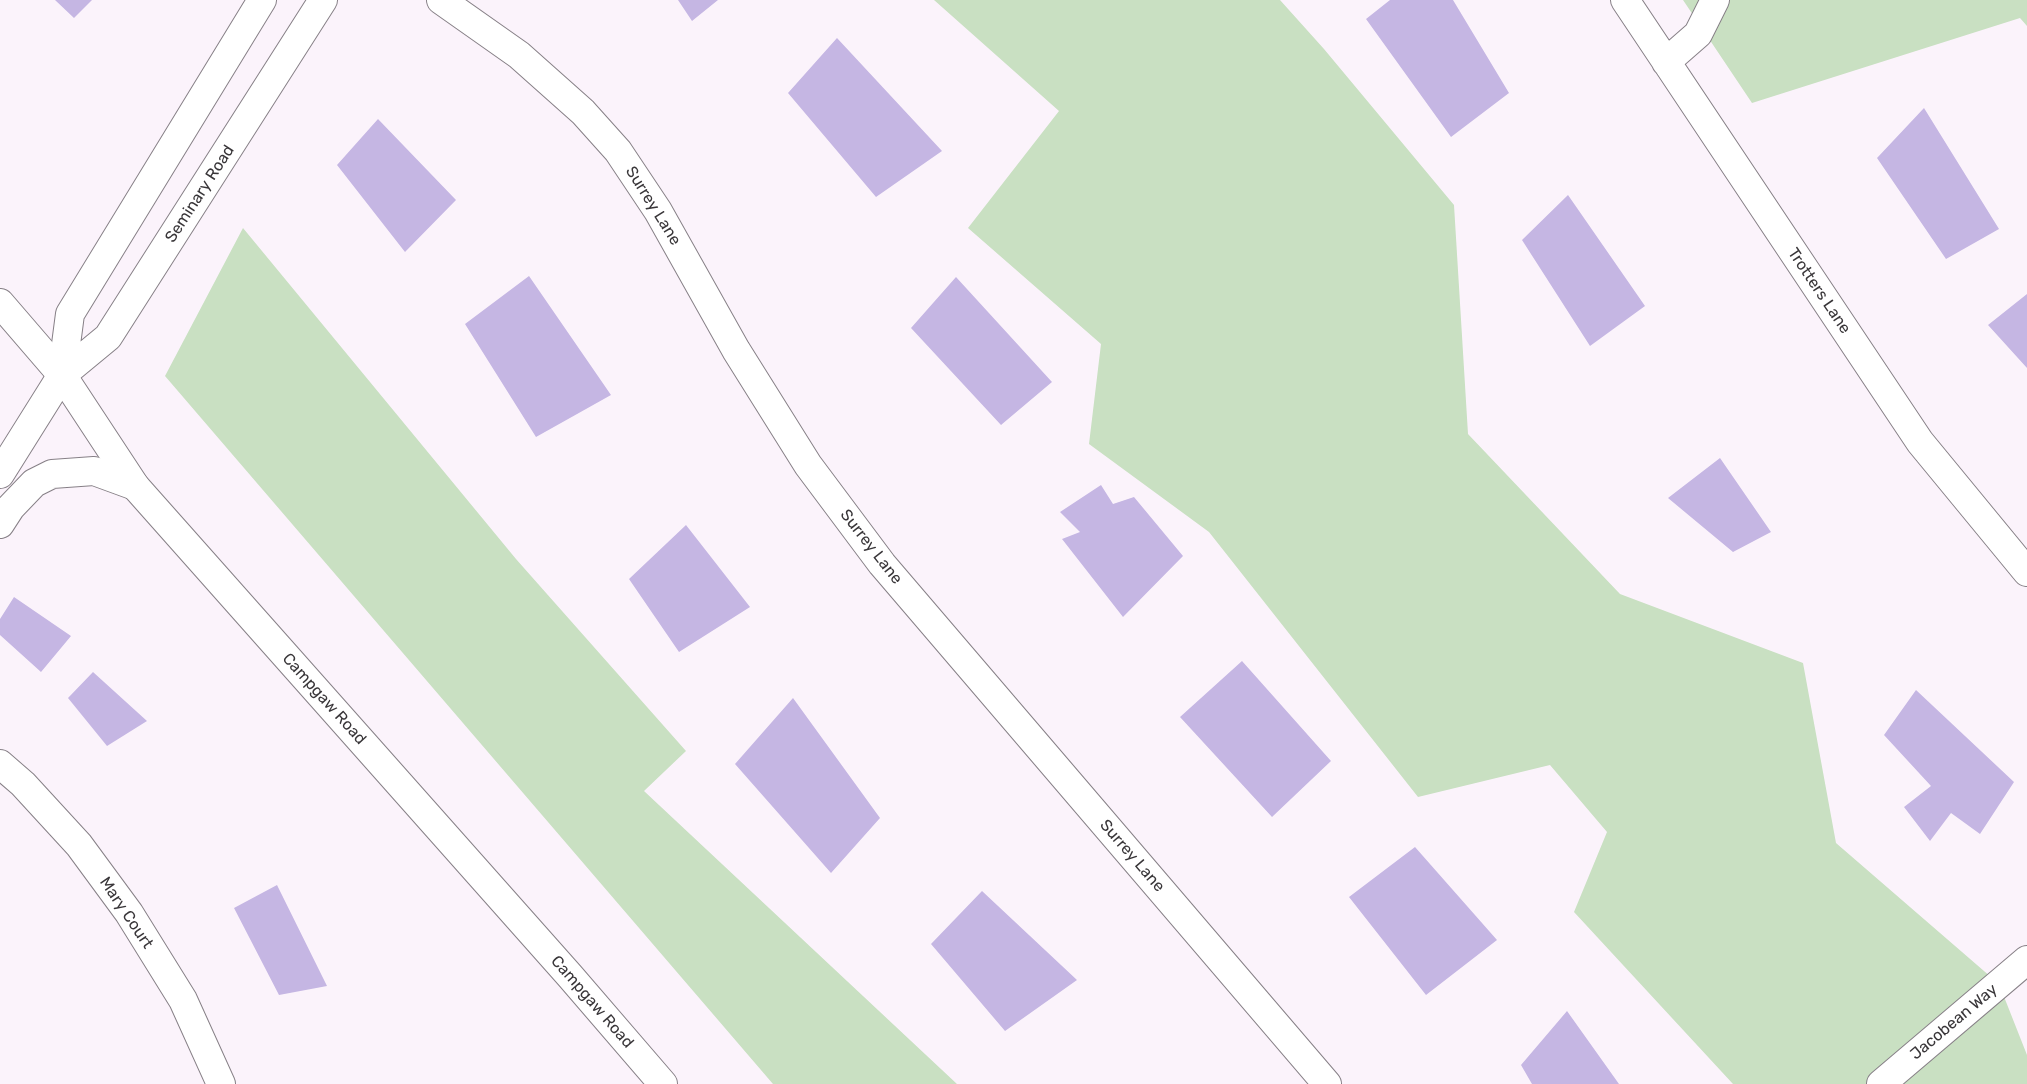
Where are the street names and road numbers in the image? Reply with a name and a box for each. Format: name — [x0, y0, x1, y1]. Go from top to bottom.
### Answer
street label: Seminary Road — [161, 142, 239, 246]
street label: Surrey Lane — [621, 163, 685, 249]
street label: Trotters Lane — [1783, 245, 1855, 337]
street label: Surrey Lane — [836, 506, 906, 588]
street label: Campgaw Road — [278, 649, 370, 749]
street label: Surrey Lane — [1095, 816, 1169, 896]
street label: Mary Court — [95, 874, 157, 952]
street label: Campgaw Road — [547, 952, 637, 1052]
street label: Jacobean Way — [1907, 980, 2001, 1064]

